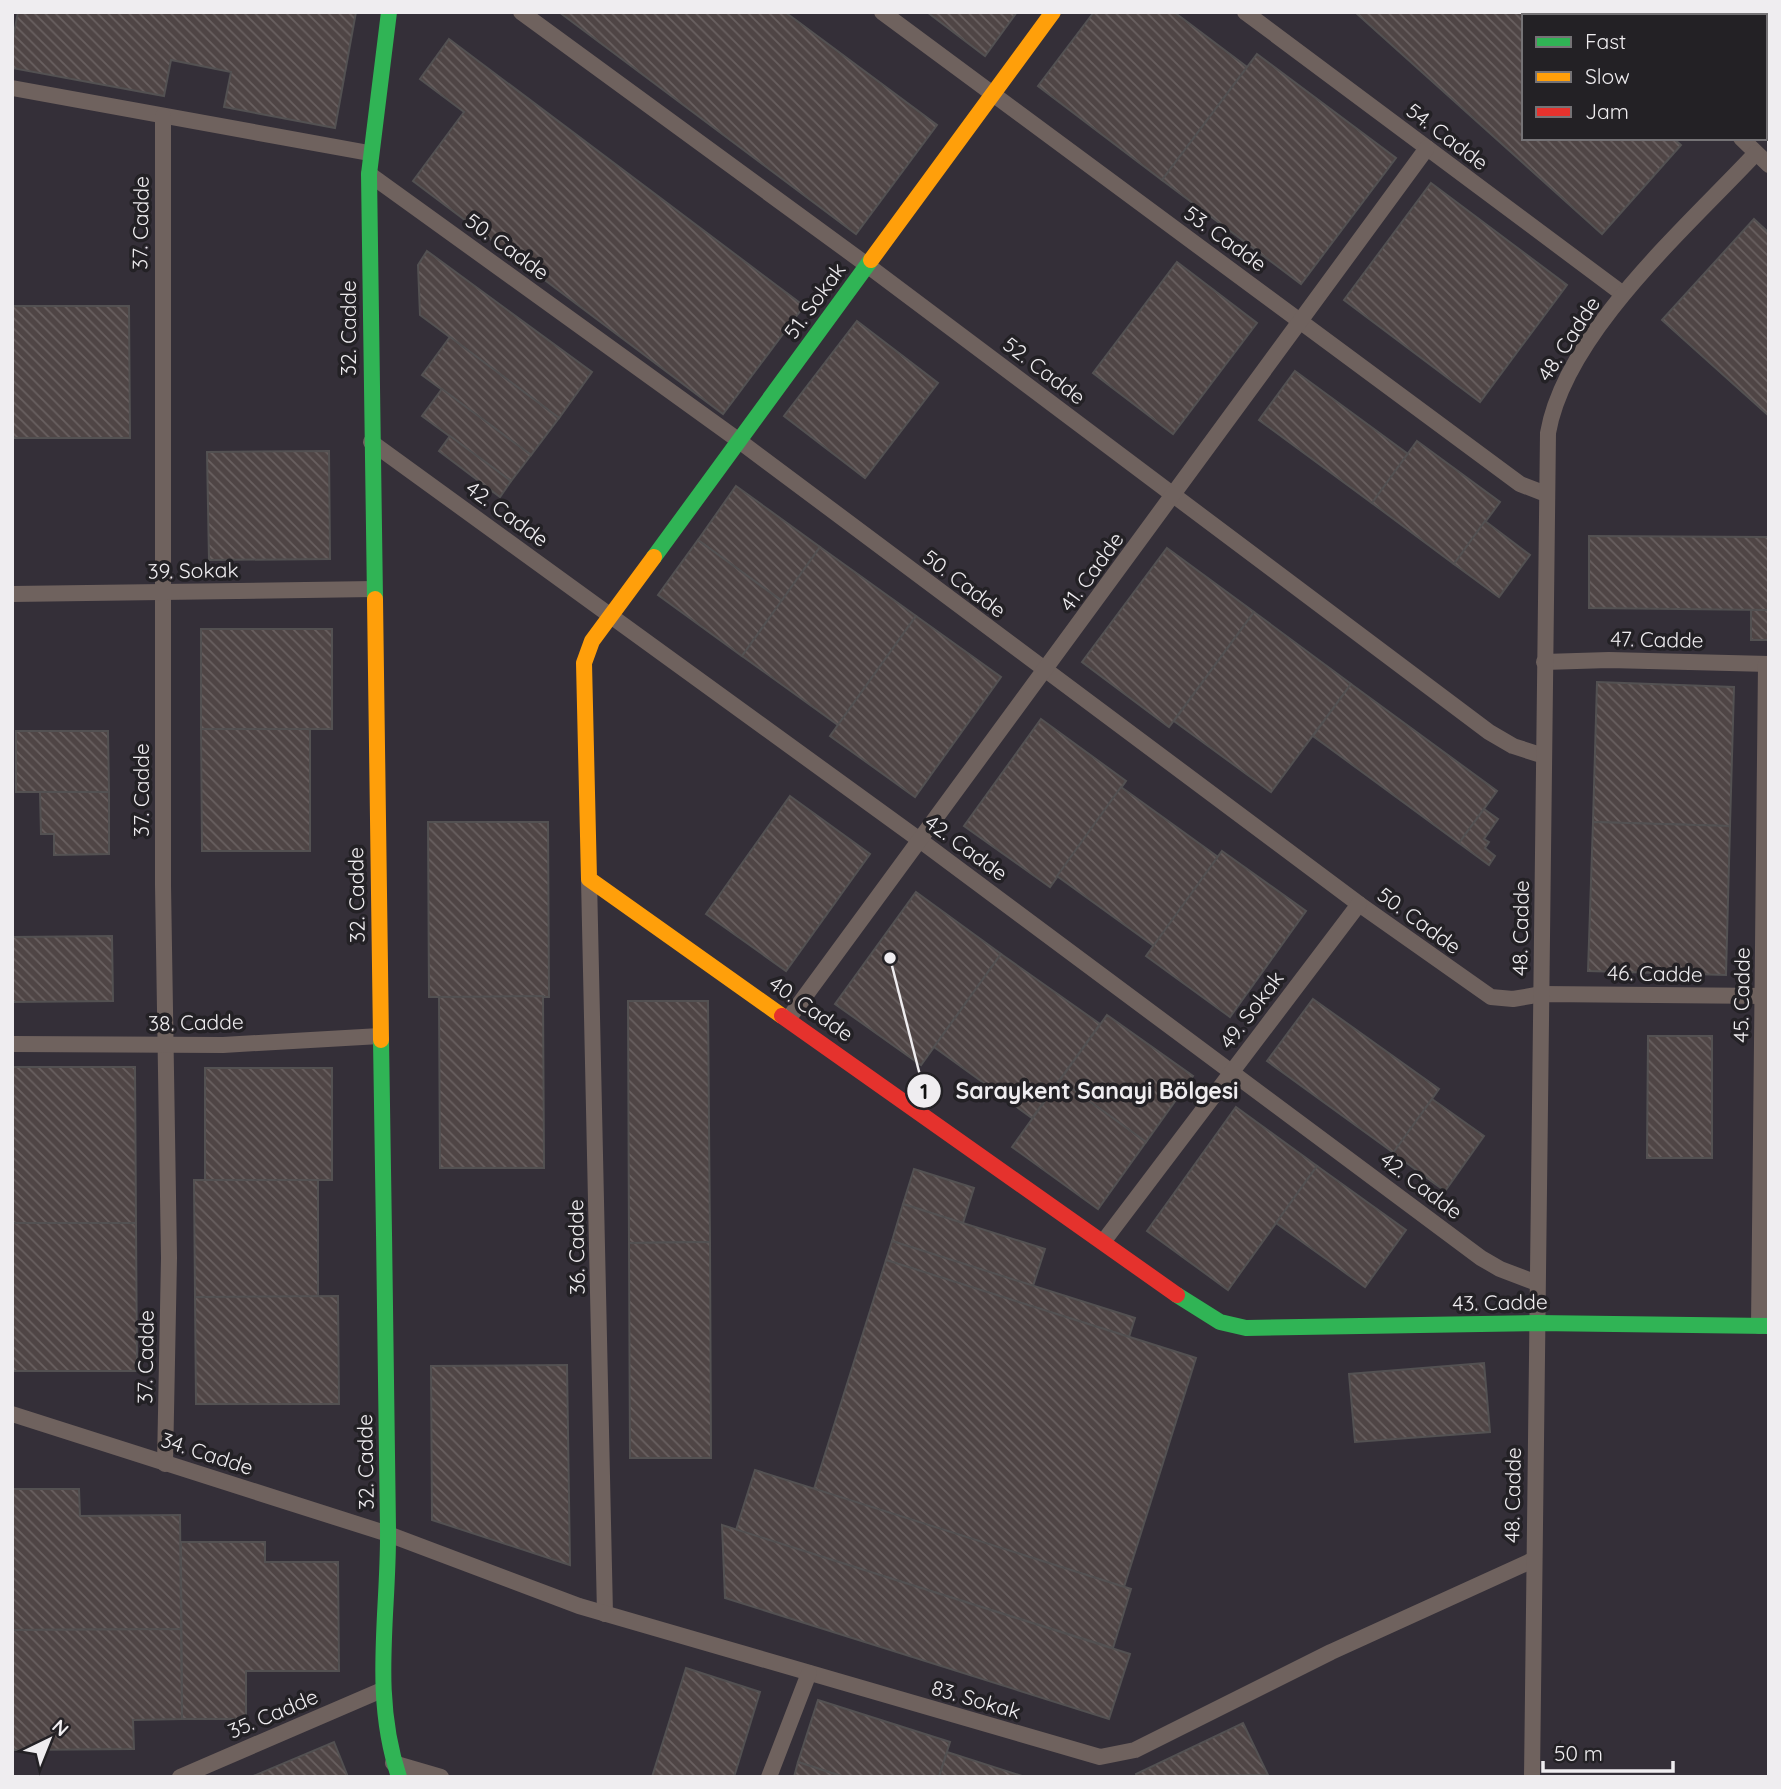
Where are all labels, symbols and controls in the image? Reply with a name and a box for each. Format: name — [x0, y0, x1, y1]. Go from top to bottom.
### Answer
legend — [1522, 14, 1767, 140]
text: Fast — [1585, 28, 1626, 54]
text: Slow — [1585, 63, 1630, 89]
street label: 54. Cadde — [1402, 97, 1494, 175]
text: Jam — [1585, 98, 1629, 124]
street label: 37. Cadde — [126, 176, 154, 270]
street label: 53. Cadde — [1179, 200, 1272, 277]
street label: 50. Cadde — [461, 207, 555, 285]
street label: 51. Sokak — [778, 257, 851, 344]
street label: 32. Cadde — [335, 280, 361, 376]
street label: 48. Cadde — [1531, 291, 1605, 386]
street label: 52. Cadde — [998, 331, 1091, 410]
street label: 42. Cadde — [461, 474, 554, 552]
street label: 41. Cadde — [1054, 527, 1129, 616]
street label: 50. Cadde — [918, 544, 1011, 623]
street label: 39. Sokak — [147, 556, 239, 584]
street label: 47. Cadde — [1610, 625, 1704, 653]
street label: 37. Cadde — [128, 743, 154, 837]
street label: 42. Cadde — [920, 808, 1013, 886]
street label: 32. Cadde — [342, 847, 370, 943]
street label: 48. Cadde — [1506, 880, 1534, 976]
street label: 50. Cadde — [1373, 881, 1467, 959]
street label: 45. Cadde — [1727, 947, 1755, 1043]
street label: 46. Cadde — [1607, 959, 1703, 987]
street label: 49. Sokak — [1214, 965, 1289, 1053]
street label: 40. Cadde — [764, 970, 859, 1047]
street label: 38. Cadde — [148, 1008, 244, 1036]
callout: Saraykent Sanayi Bölgesi — [906, 1069, 1252, 1113]
text: Saraykent Sanayi Bölgesi — [956, 1076, 1238, 1105]
text: 1 — [920, 1078, 928, 1104]
street label: 42. Cadde — [1375, 1146, 1468, 1224]
street label: 36. Cadde — [562, 1199, 590, 1295]
street label: 43. Cadde — [1452, 1288, 1548, 1316]
street label: 37. Cadde — [131, 1310, 159, 1404]
street label: 32. Cadde — [351, 1414, 379, 1510]
street label: 34. Cadde — [158, 1426, 257, 1480]
street label: 48. Cadde — [1498, 1447, 1526, 1543]
street label: 83. Sokak — [929, 1674, 1024, 1724]
street label: 35. Cadde — [224, 1683, 322, 1744]
north arrow — [14, 1705, 84, 1775]
text: N — [47, 1714, 74, 1741]
scale bar — [1543, 1730, 1672, 1774]
text: 50 m — [1554, 1740, 1603, 1766]

